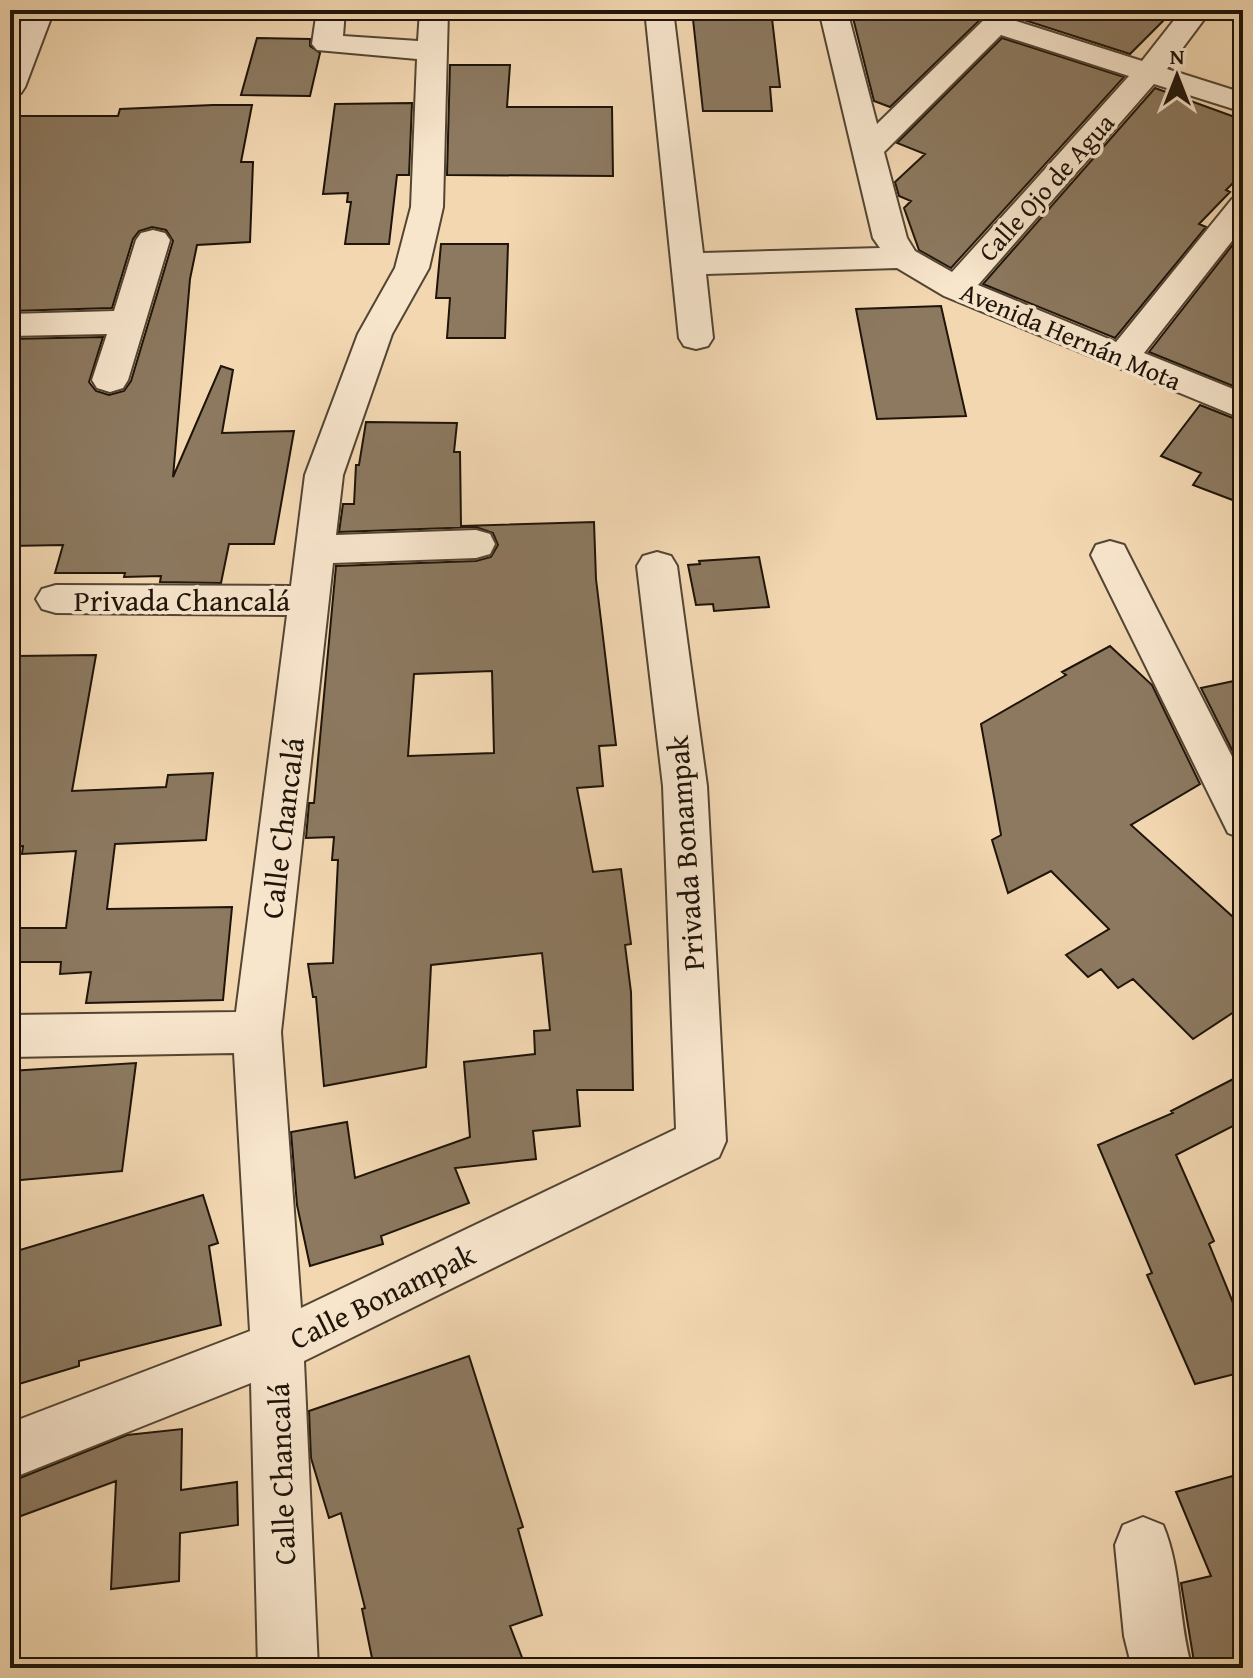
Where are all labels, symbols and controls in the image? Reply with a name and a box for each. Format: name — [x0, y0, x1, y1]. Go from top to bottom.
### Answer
north arrow — [1137, 36, 1217, 116]
text: N — [1170, 40, 1185, 72]
street label: Calle Ojo de Agua — [969, 104, 1124, 270]
street label: Avenida Hernán Mota — [955, 272, 1188, 400]
street label: Privada Chancalá — [74, 578, 290, 622]
street label: Privada Bonampak — [655, 733, 715, 972]
street label: Calle Chancalá — [249, 735, 315, 921]
street label: Calle Bonampak — [282, 1232, 483, 1360]
street label: Calle Chancalá — [256, 1382, 306, 1566]

